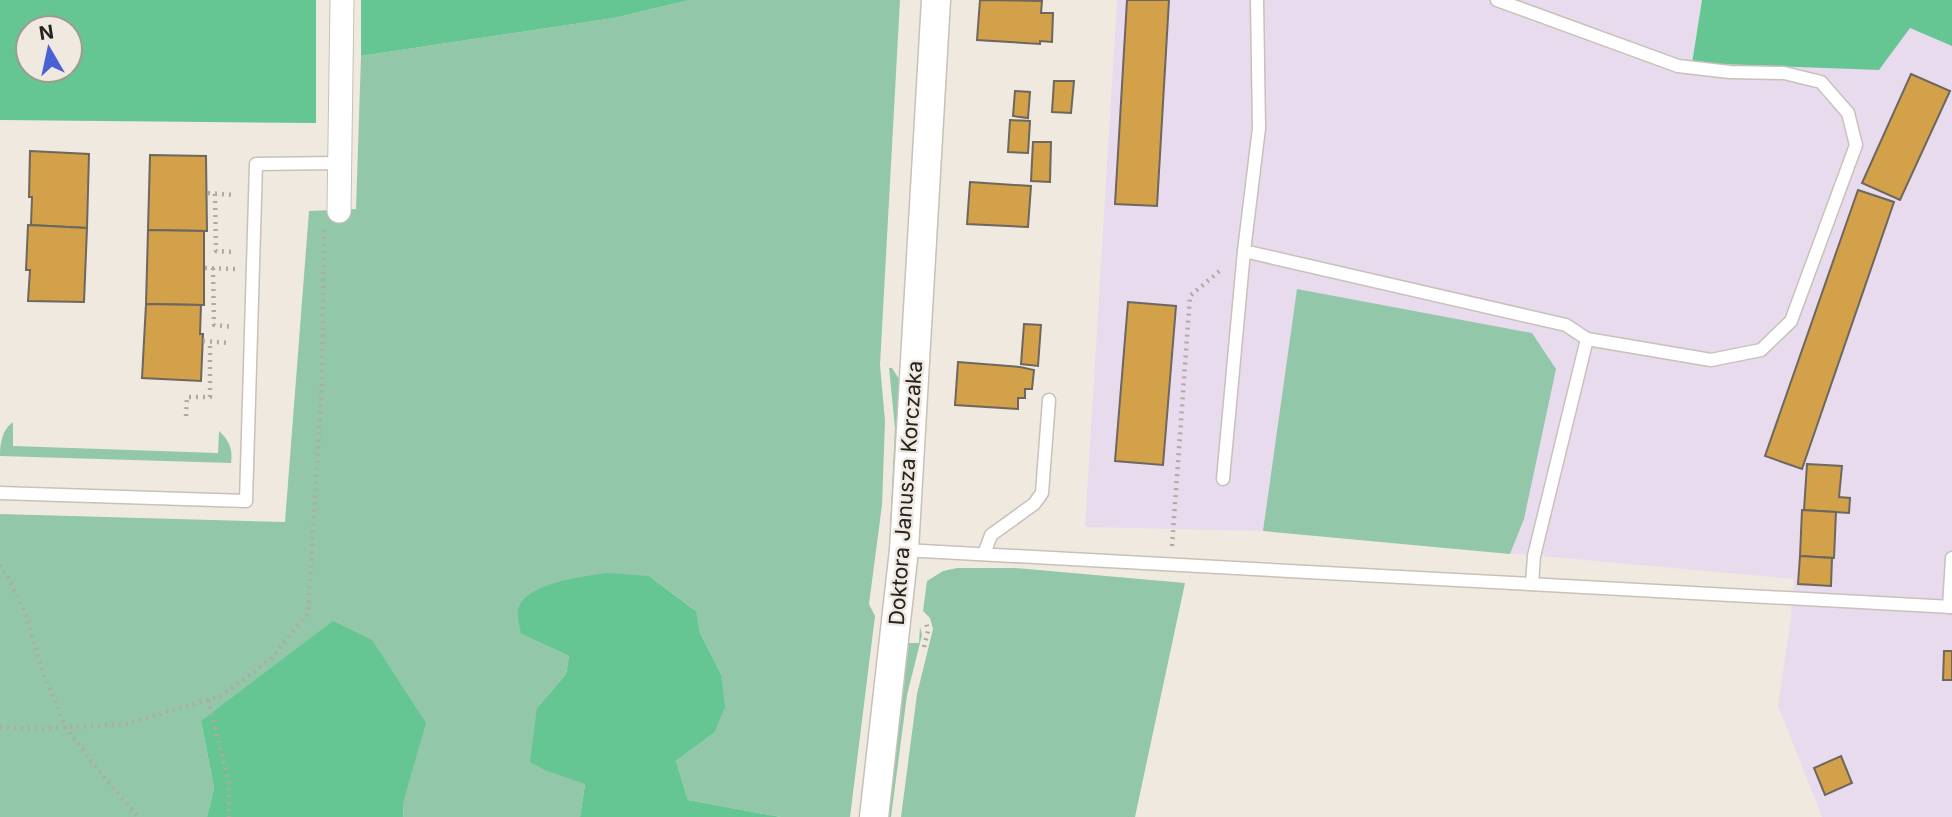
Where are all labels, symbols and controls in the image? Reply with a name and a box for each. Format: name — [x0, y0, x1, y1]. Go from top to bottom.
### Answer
north arrow — [14, 14, 84, 84]
text: N — [37, 20, 55, 45]
street label: Doktora Janusza Korczaka — [884, 360, 927, 626]

